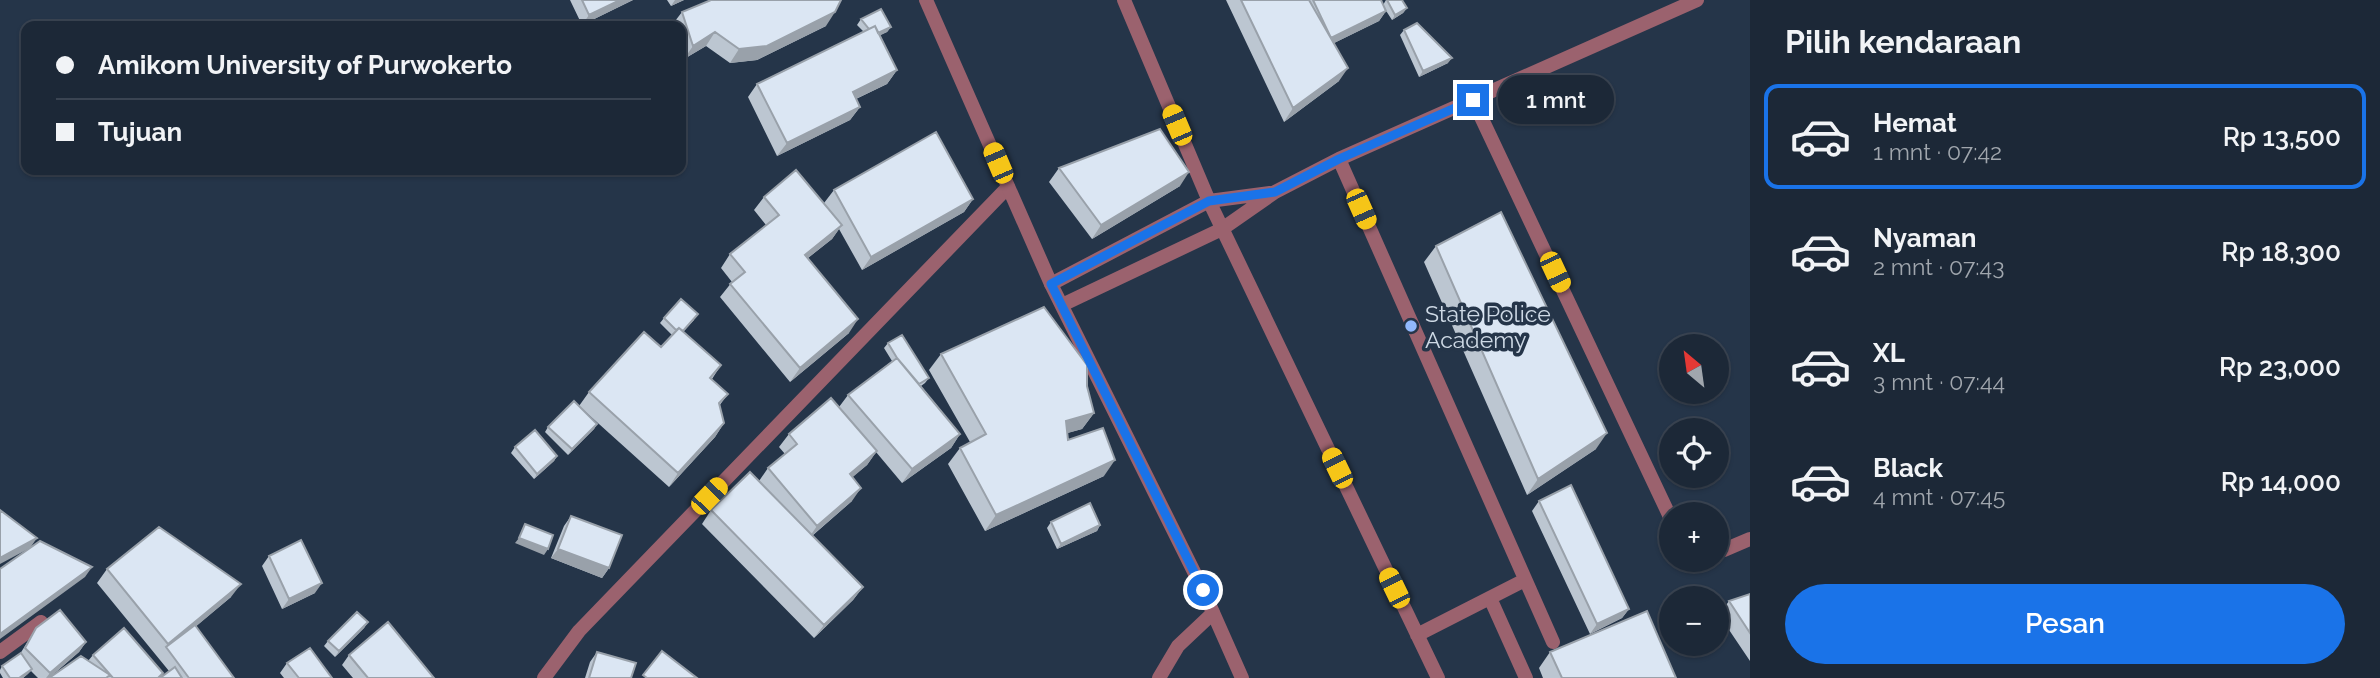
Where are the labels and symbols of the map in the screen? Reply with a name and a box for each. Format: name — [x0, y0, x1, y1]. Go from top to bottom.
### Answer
callout: 1 mnt — [1498, 76, 1613, 124]
route end — [1457, 84, 1489, 116]
car — [1160, 102, 1195, 148]
car — [981, 140, 1016, 186]
car — [1343, 186, 1380, 232]
car — [1537, 249, 1574, 295]
place label: State Police Academy — [1425, 300, 1551, 353]
marker: State Police Academy — [1403, 318, 1419, 334]
north arrow — [1659, 334, 1729, 404]
car — [1319, 445, 1356, 491]
car — [687, 474, 732, 518]
car — [1376, 565, 1413, 611]
route start — [1187, 574, 1219, 606]

